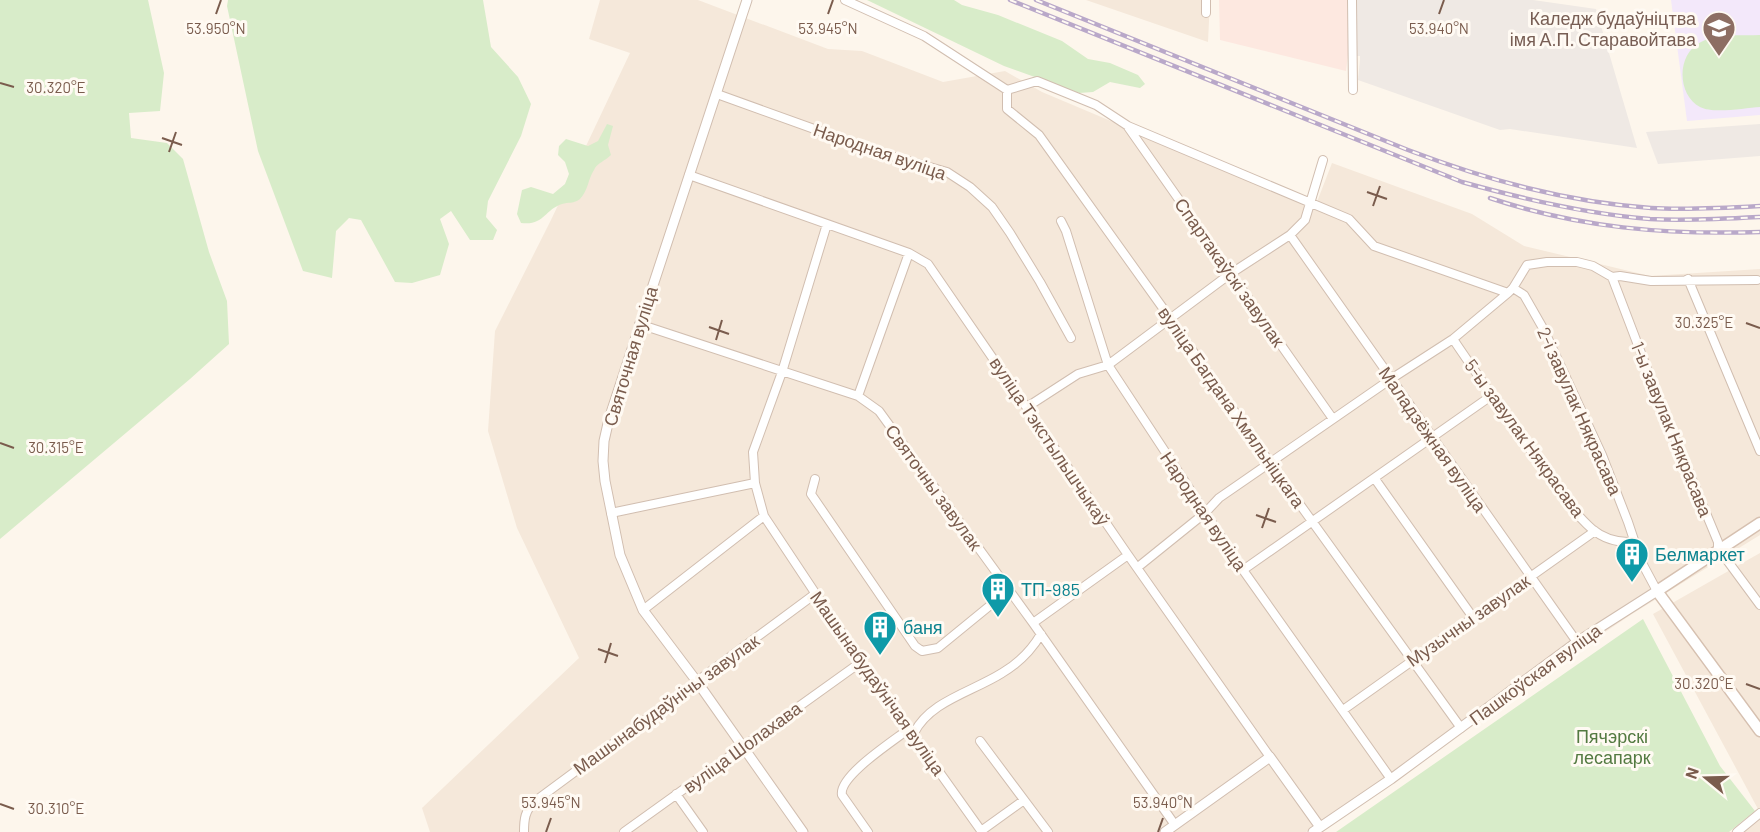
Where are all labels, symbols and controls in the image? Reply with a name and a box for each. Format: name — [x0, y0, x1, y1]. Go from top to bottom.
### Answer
place label: Каледж будаўніцтва імя А.П. Старавойтава — [1510, 7, 1697, 50]
school or university icon: Каледж будаўніцтва імя А.П. Старавойтава — [1701, 10, 1737, 57]
text: 53.950°N — [186, 19, 246, 37]
text: 53.945°N — [798, 19, 858, 37]
text: 53.940°N — [1409, 19, 1469, 37]
text: 30.320°E — [26, 78, 86, 96]
street label: Народная вуліца — [811, 118, 950, 184]
street label: Спартакаўскі завулак — [1170, 193, 1290, 351]
street label: Святочная вуліца — [598, 282, 662, 429]
street label: вуліца Багдана Хмяльніцкага — [1154, 302, 1311, 513]
text: 30.325°E — [1675, 313, 1733, 331]
street label: 2-і завулак Някрасава — [1533, 324, 1627, 499]
street label: 1-ы завулак Някрасава — [1627, 338, 1718, 521]
street label: вуліца Тэкстыльшчыкаў — [985, 353, 1115, 529]
street label: 5-ы завулак Някрасава — [1460, 355, 1590, 522]
street label: Маладзёжная вуліца — [1375, 362, 1492, 517]
street label: Святочны завулак — [881, 420, 987, 554]
text: 30.315°E — [28, 438, 84, 456]
street label: Народная вуліца — [1156, 447, 1253, 576]
building icon: Белмаркет — [1614, 536, 1650, 583]
place label: Белмаркет — [1655, 543, 1745, 565]
street label: Музычны завулак — [1402, 569, 1534, 671]
building icon: ТП-985 — [980, 571, 1016, 618]
place label: ТП-985 — [1021, 578, 1080, 600]
street label: Машынабудаўнічая вуліца — [806, 587, 951, 780]
building icon: баня — [862, 609, 898, 656]
place label: баня — [903, 616, 943, 638]
street label: Пашкоўская вуліца — [1465, 618, 1606, 729]
street label: Машынабудаўнічы завулак — [569, 629, 763, 779]
text: 30.320°E — [1674, 674, 1734, 692]
street label: вуліца Шолахава — [678, 696, 806, 797]
park label: Пячэрскі лесапарк — [1573, 725, 1651, 768]
north arrow — [1676, 748, 1736, 808]
text: N — [1681, 765, 1702, 781]
text: 53.945°N — [521, 793, 581, 811]
text: 53.940°N — [1133, 793, 1193, 811]
text: 30.310°E — [28, 799, 84, 817]

